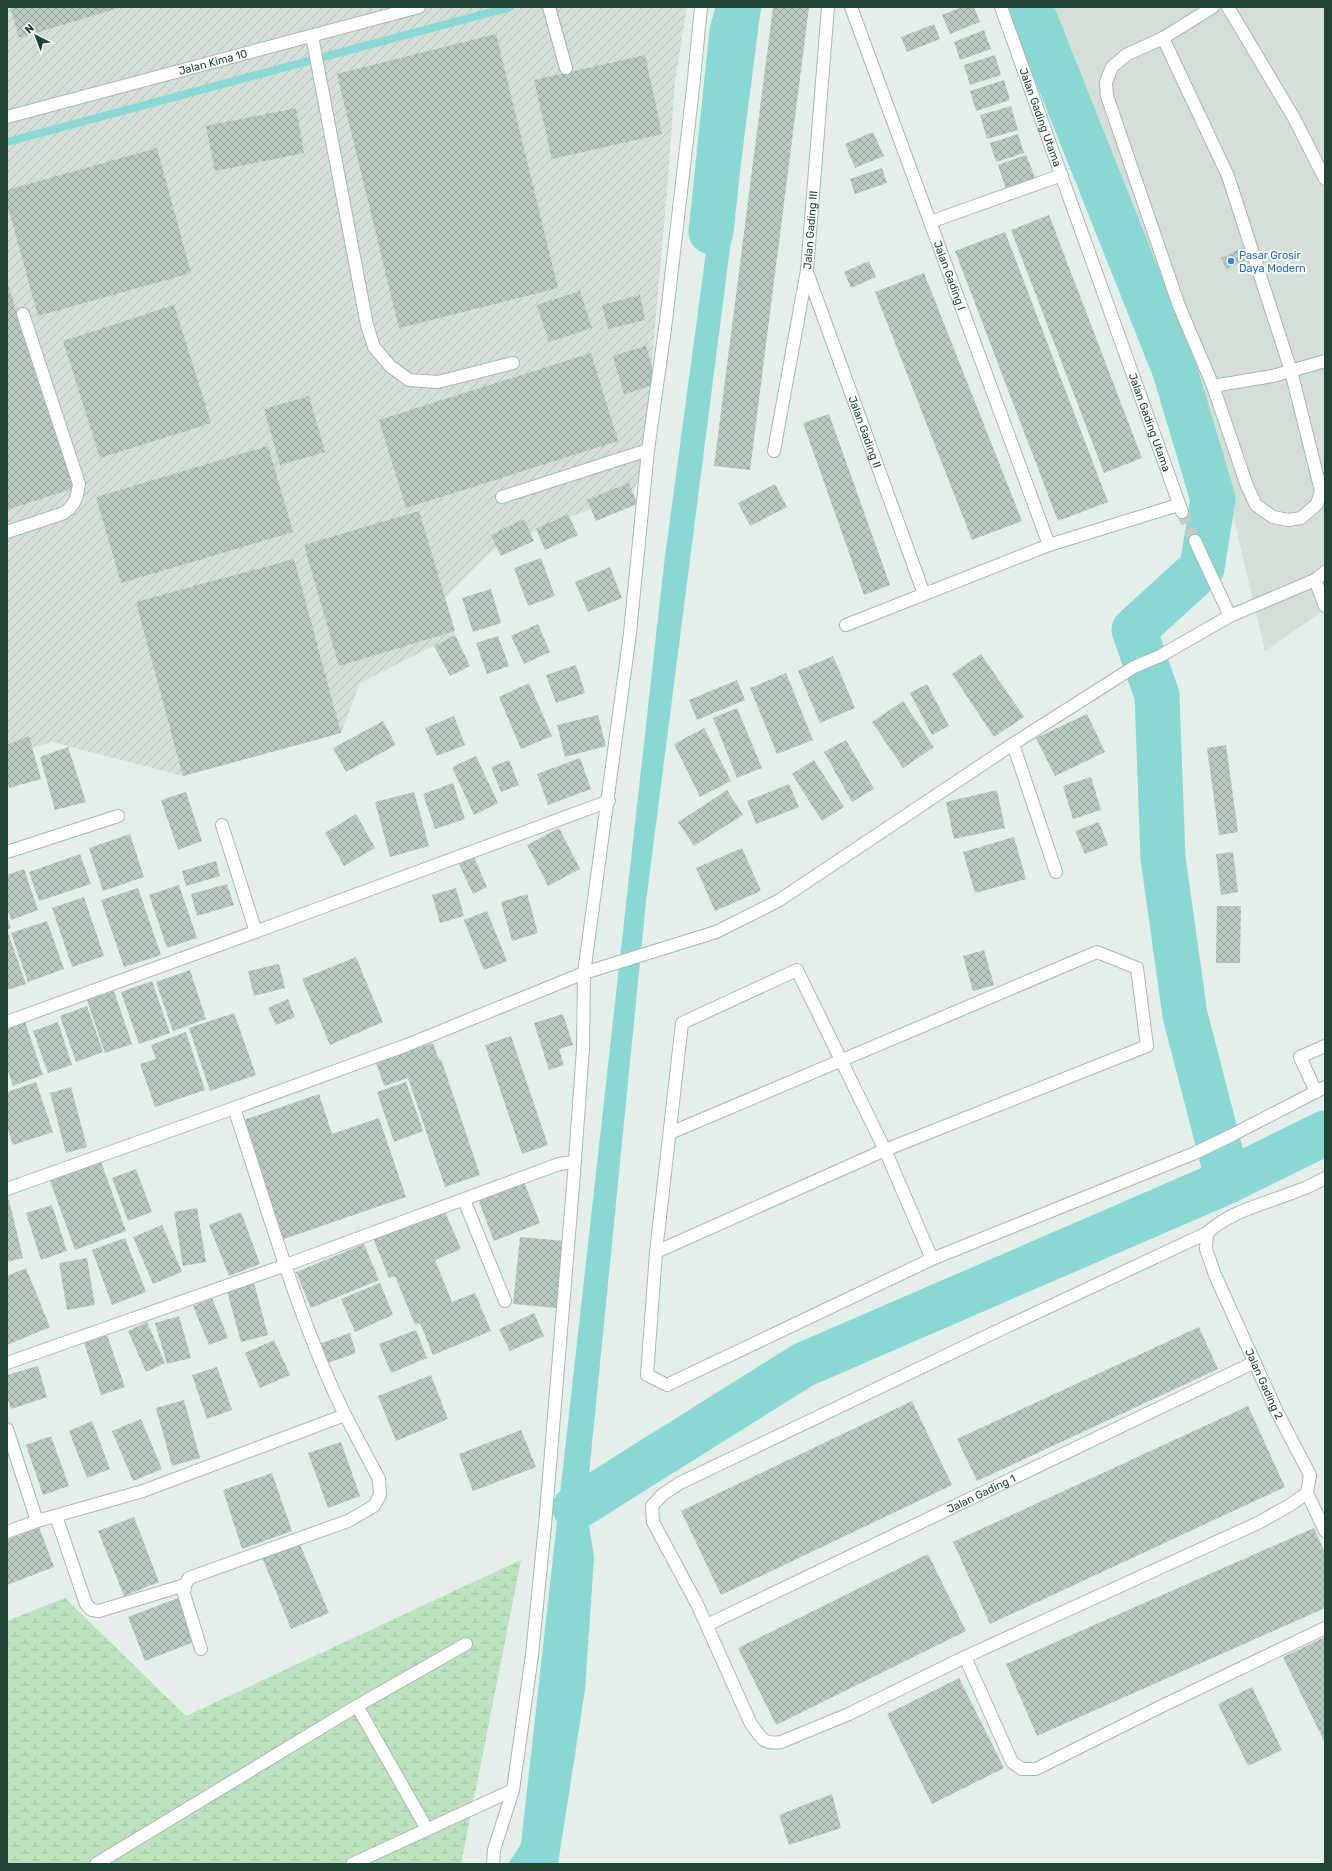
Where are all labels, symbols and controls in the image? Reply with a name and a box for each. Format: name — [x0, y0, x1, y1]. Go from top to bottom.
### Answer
north arrow — [16, 16, 56, 56]
text: N — [22, 21, 37, 36]
street label: Jalan Kima 10 — [177, 47, 249, 78]
street label: Jalan Gading Utama — [1016, 66, 1064, 168]
street label: Jalan Gading III — [801, 190, 820, 270]
street label: Jalan Gading I — [931, 239, 968, 312]
place label: Pasar Grosir Daya Modern — [1239, 249, 1306, 275]
marker: Pasar Grosir Daya Modern — [1226, 256, 1236, 266]
street label: Jalan Gading Utama — [1126, 371, 1173, 473]
street label: Jalan Gading II — [846, 394, 884, 470]
street label: Jalan Gading 2 — [1242, 1347, 1286, 1422]
street label: Jalan Gading 1 — [945, 1472, 1018, 1516]

